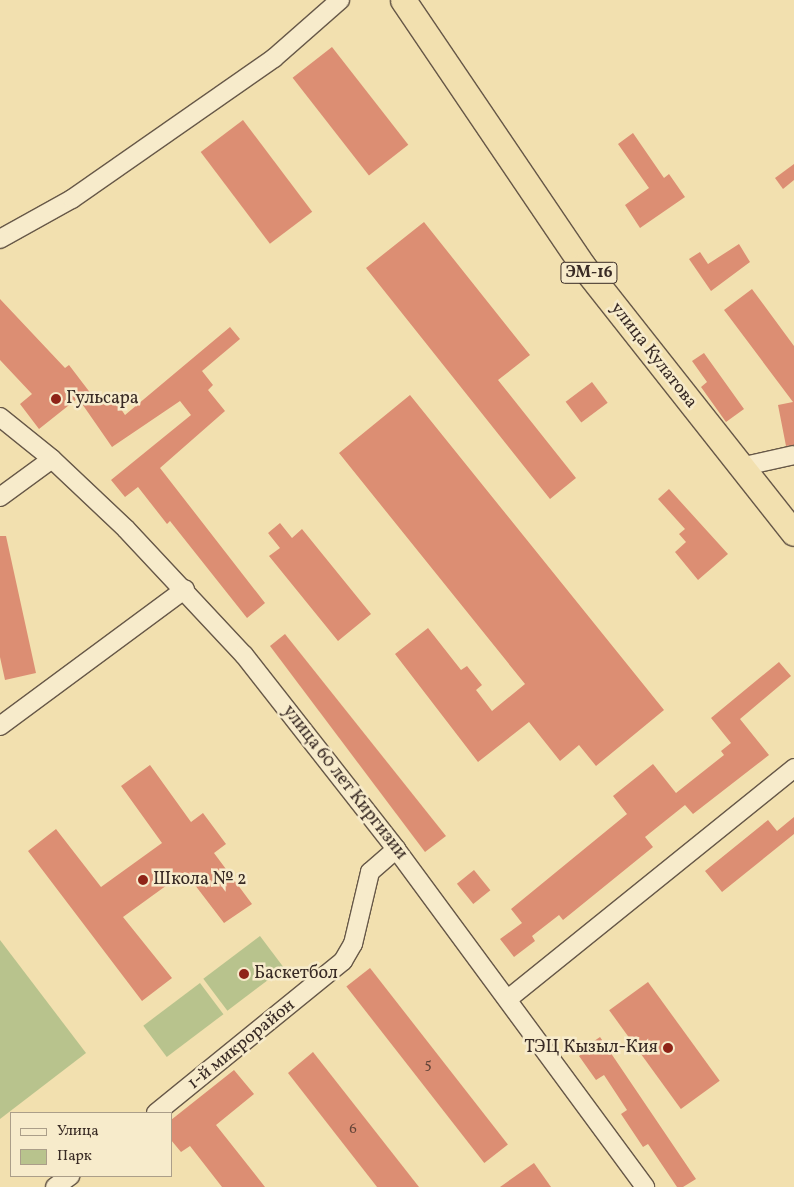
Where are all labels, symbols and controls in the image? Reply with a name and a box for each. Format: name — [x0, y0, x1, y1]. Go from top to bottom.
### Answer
road number: ЭМ-16 — [560, 260, 618, 286]
street label: улица Кулатова — [605, 299, 701, 413]
place label: Гульсара — [66, 388, 139, 410]
marker: Гульсара — [50, 393, 62, 405]
street label: улица 60 лет Киргизии — [277, 701, 411, 865]
place label: Школа № 2 — [153, 869, 247, 891]
marker: Школа № 2 — [137, 874, 149, 886]
place label: Баскетбол — [254, 963, 338, 985]
marker: Баскетбол — [238, 968, 250, 980]
street label: 1-й микрорайон — [184, 995, 300, 1095]
place label: ТЭЦ Кызыл-Кия — [524, 1037, 658, 1059]
marker: ТЭЦ Кызыл-Кия — [662, 1042, 674, 1054]
house number: 5 — [424, 1056, 432, 1074]
legend — [10, 1112, 172, 1177]
text: Улица — [57, 1121, 99, 1142]
house number: 6 — [349, 1121, 357, 1139]
text: Парк — [57, 1146, 92, 1167]

